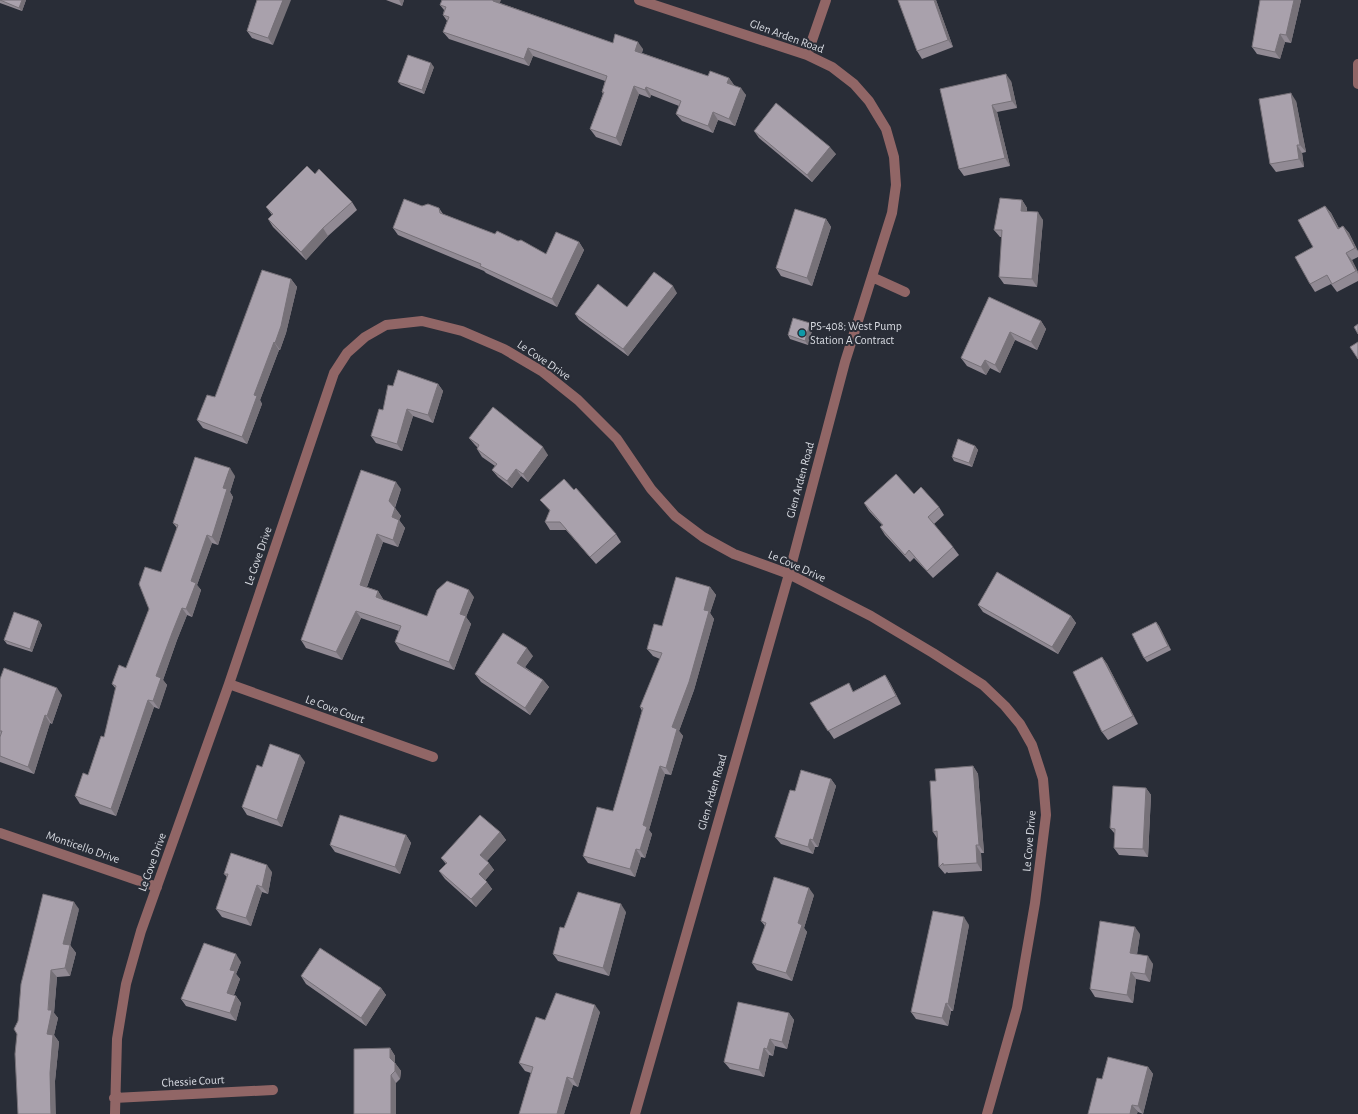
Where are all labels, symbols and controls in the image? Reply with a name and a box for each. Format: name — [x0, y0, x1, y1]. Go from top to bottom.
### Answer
street label: Glen Arden Road — [748, 17, 826, 55]
place label: PS-408; West Pump Station A Contract — [810, 320, 902, 346]
marker: PS-408; West Pump Station A Contract — [797, 328, 807, 338]
street label: Le Cove Drive — [515, 338, 573, 382]
street label: Glen Arden Road — [784, 441, 816, 519]
street label: Le Cove Drive — [242, 525, 274, 587]
street label: Le Cove Drive — [766, 548, 828, 584]
street label: Le Cove Court — [304, 693, 366, 725]
street label: Glen Arden Road — [695, 753, 729, 831]
street label: Le Cove Drive — [1020, 810, 1038, 872]
street label: Monticello Drive — [45, 829, 121, 865]
street label: Le Cove Drive — [136, 831, 168, 893]
street label: Chessie Court — [161, 1073, 225, 1089]

